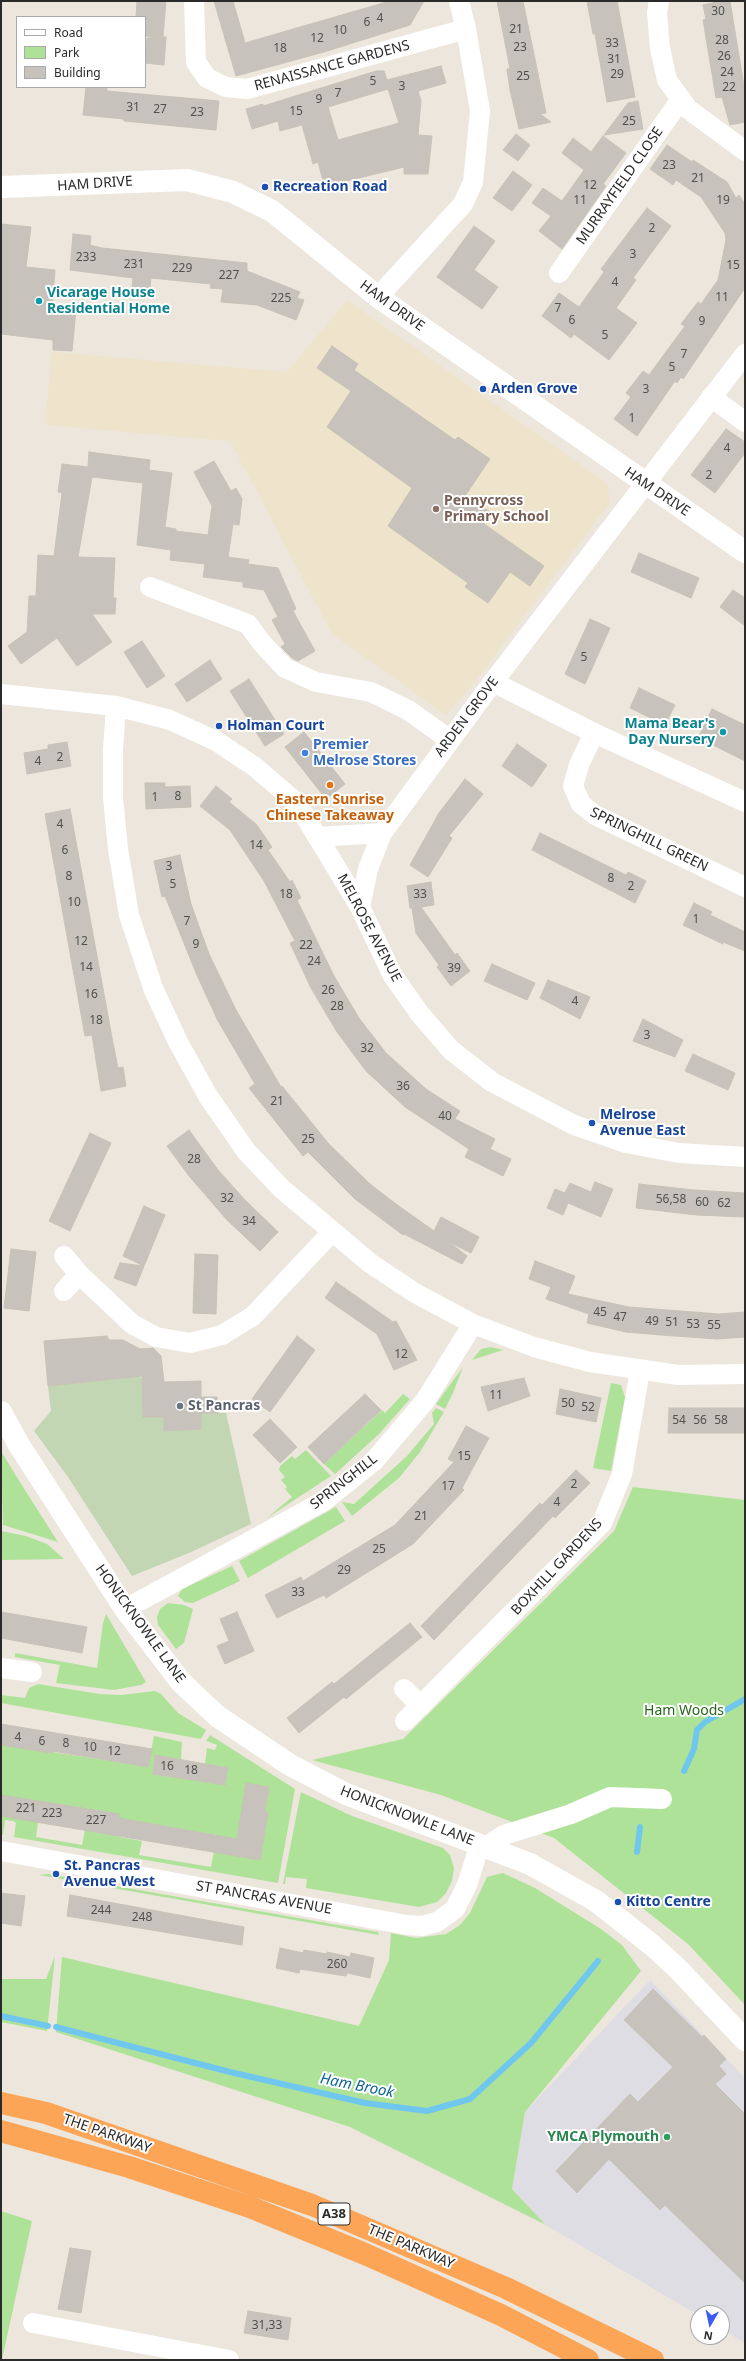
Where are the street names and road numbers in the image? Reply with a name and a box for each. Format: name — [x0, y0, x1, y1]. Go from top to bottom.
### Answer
street label: RENAISSANCE GARDENS — [252, 37, 412, 95]
street label: MURRAYFIELD CLOSE — [573, 124, 667, 248]
street label: HAM DRIVE — [57, 173, 133, 195]
street label: HAM DRIVE — [357, 277, 427, 335]
street label: HAM DRIVE — [621, 464, 693, 520]
street label: ARDEN GROVE — [431, 674, 503, 760]
street label: SPRINGHILL GREEN — [587, 804, 711, 876]
street label: MELROSE AVENUE — [333, 871, 405, 985]
street label: SPRINGHILL — [307, 1451, 381, 1513]
street label: BOXHILL GARDENS — [508, 1515, 606, 1619]
street label: HONICKNOWLE LANE — [91, 1562, 189, 1686]
street label: HONICKNOWLE LANE — [338, 1783, 476, 1849]
street label: ST PANCRAS AVENUE — [195, 1878, 333, 1918]
street label: THE PARKWAY — [61, 2111, 153, 2157]
road number: A38 — [318, 2203, 350, 2225]
street label: THE PARKWAY — [365, 2221, 457, 2273]

